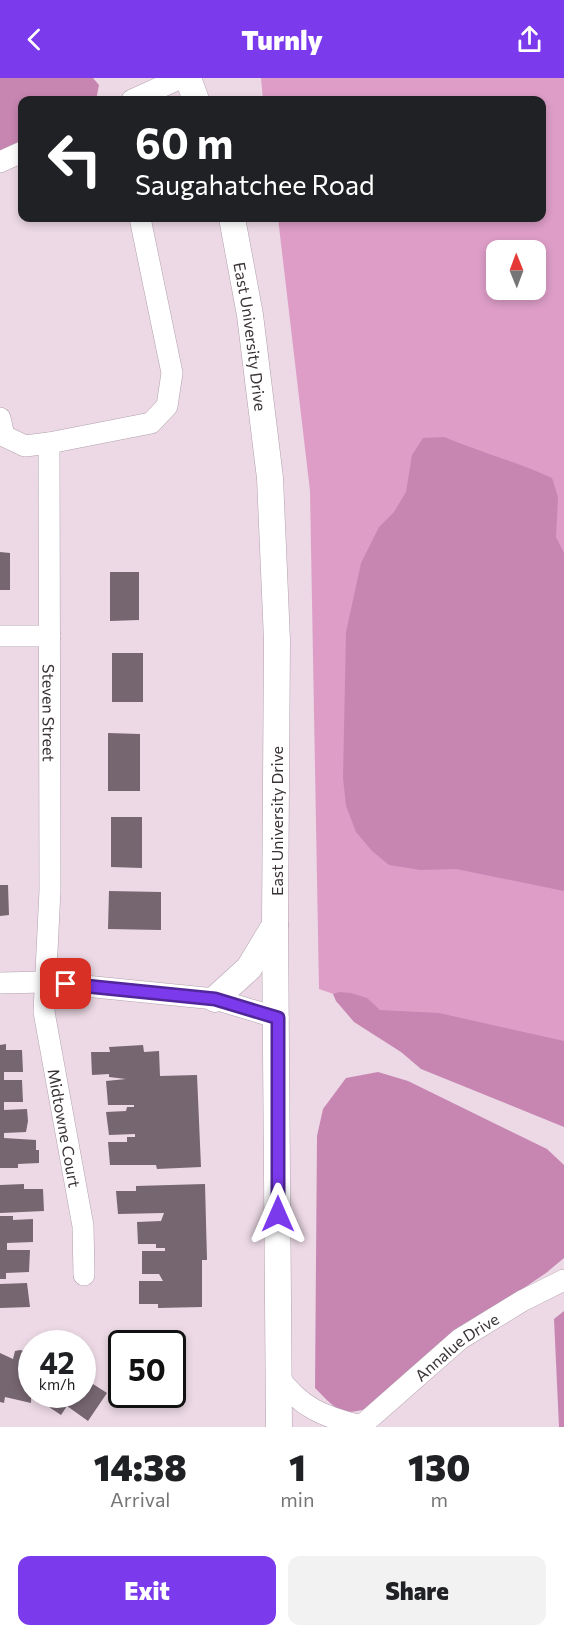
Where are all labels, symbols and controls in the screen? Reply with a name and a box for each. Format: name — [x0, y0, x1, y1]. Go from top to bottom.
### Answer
icon: back — [18, 23, 51, 56]
text: Turnly — [241, 23, 323, 56]
icon: share — [513, 23, 546, 56]
text: 60 m — [135, 116, 234, 168]
icon: left — [36, 120, 114, 198]
text: Saugahatchee Road — [135, 168, 375, 201]
north arrow — [486, 240, 546, 300]
map controls — [486, 240, 546, 300]
street label: East University Drive — [231, 260, 271, 412]
street label: Steven Street — [40, 664, 59, 762]
street label: East University Drive — [267, 746, 286, 896]
pin — [40, 958, 91, 1009]
icon: arrive — [49, 967, 82, 1000]
street label: Midtowne Court — [45, 1067, 85, 1189]
position arrow — [246, 1182, 310, 1246]
street label: Annalue Drive — [410, 1308, 502, 1384]
speed limit sign: 50 — [108, 1330, 186, 1408]
text: 42 — [39, 1343, 75, 1380]
text: km/h — [39, 1375, 75, 1393]
text: 14:38 — [94, 1444, 187, 1488]
text: 1 — [289, 1444, 306, 1488]
text: 130 — [408, 1444, 470, 1488]
text: Arrival — [110, 1487, 170, 1511]
text: min — [280, 1487, 314, 1511]
text: m — [430, 1487, 448, 1511]
button: Exit — [18, 1556, 276, 1625]
button: Share — [288, 1556, 546, 1625]

